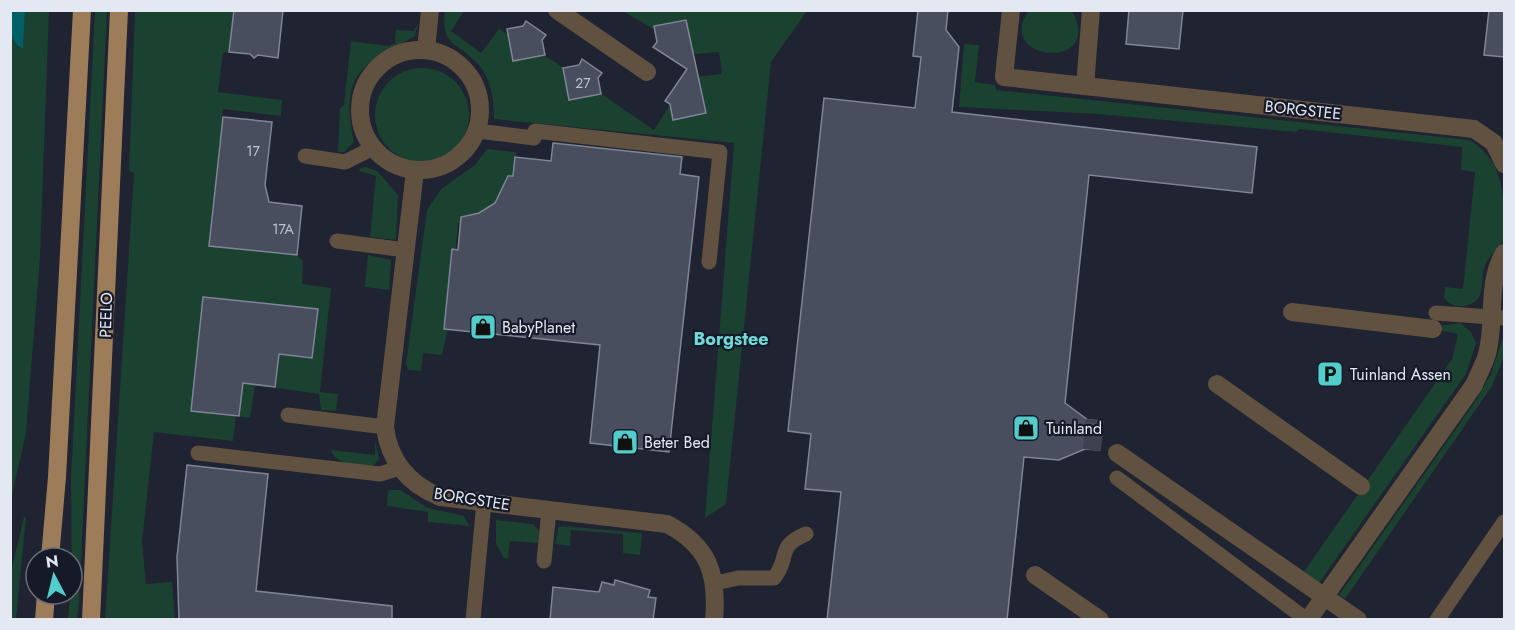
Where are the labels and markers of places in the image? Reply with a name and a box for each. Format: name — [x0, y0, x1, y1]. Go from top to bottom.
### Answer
shop icon: BabyPlanet — [468, 312, 498, 342]
place label: BabyPlanet — [502, 316, 575, 339]
parking icon: Tuinland Assen — [1315, 359, 1345, 389]
place label: Tuinland Assen — [1350, 363, 1451, 386]
shop icon: Tuinland — [1011, 413, 1041, 443]
place label: Tuinland — [1046, 417, 1102, 440]
shop icon: Beter Bed — [610, 427, 640, 457]
place label: Beter Bed — [644, 431, 710, 454]

